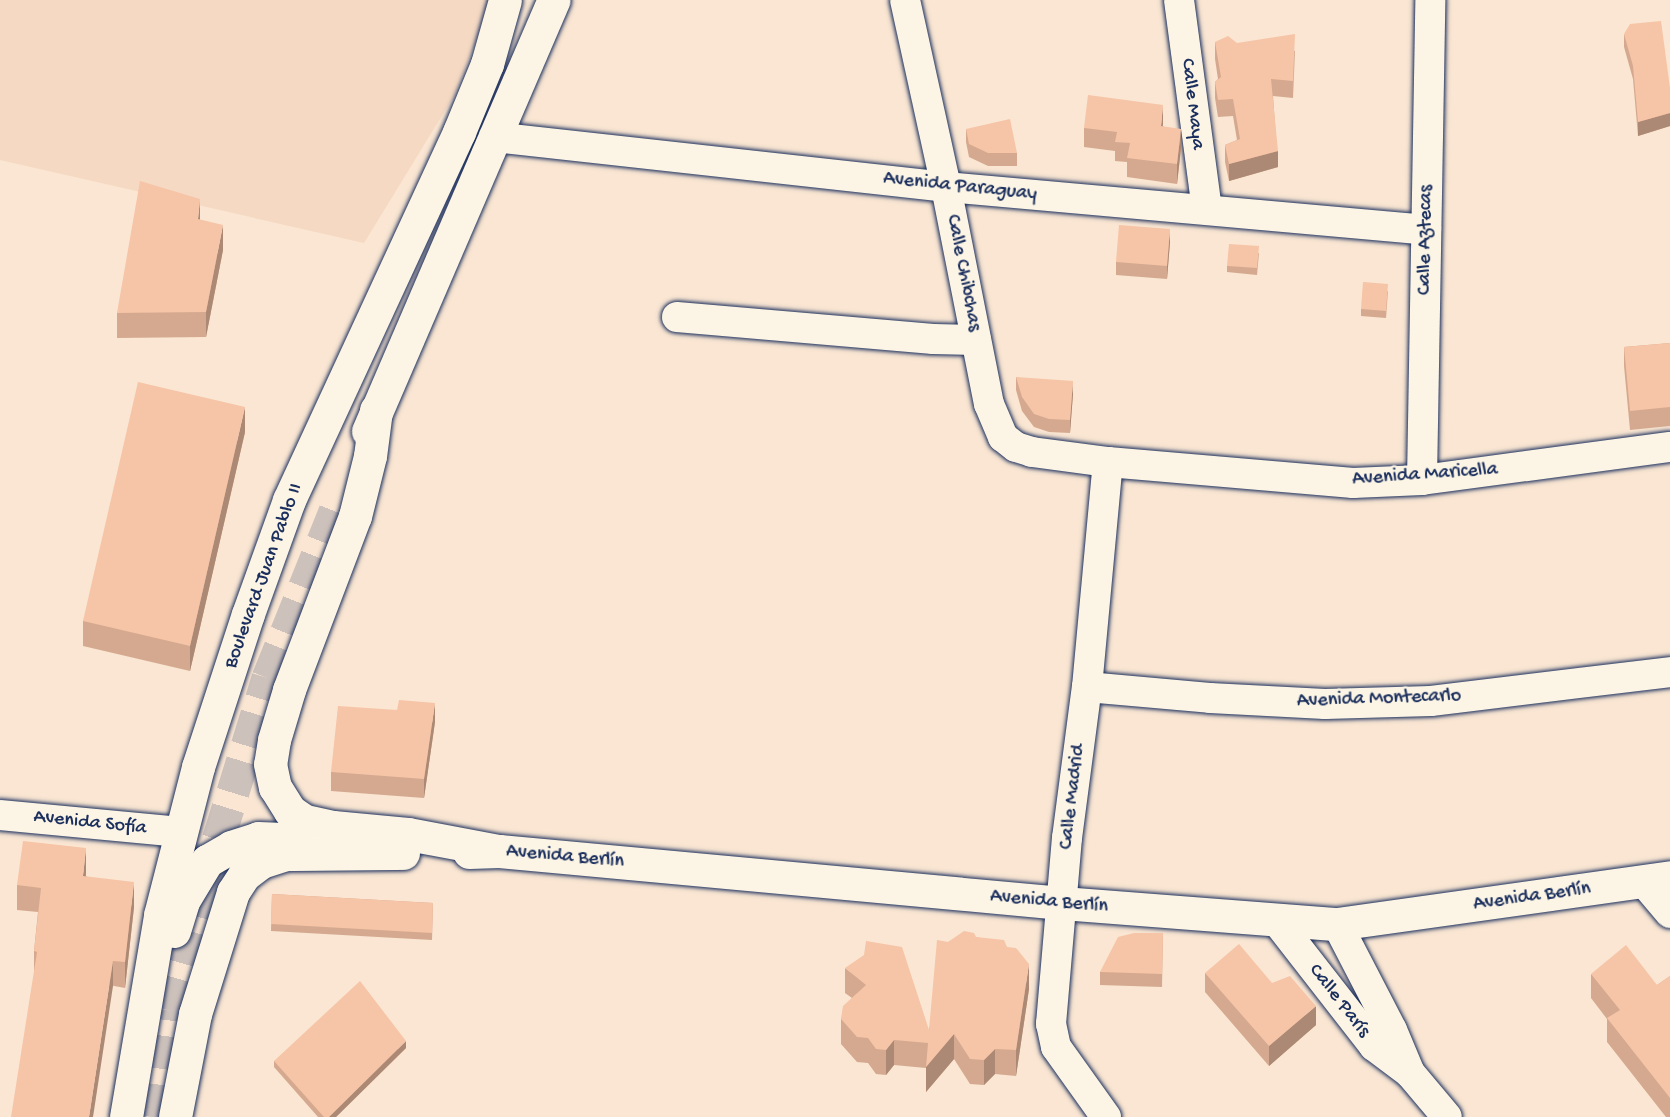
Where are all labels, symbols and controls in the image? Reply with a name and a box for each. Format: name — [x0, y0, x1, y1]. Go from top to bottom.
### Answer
street label: Calle Maya — [1174, 57, 1210, 151]
street label: Avenida Paraguay — [882, 167, 1038, 207]
street label: Calle Aztecas — [1413, 185, 1439, 295]
street label: Calle Chibchas — [940, 213, 986, 333]
street label: Avenida Maricella — [1351, 458, 1499, 492]
street label: Boulevard Juan Pablo II — [219, 480, 309, 672]
street label: Avenida Montecarlo — [1296, 684, 1462, 714]
street label: Calle Madrid — [1055, 743, 1091, 851]
street label: Avenida Sofía — [32, 805, 148, 841]
street label: Avenida Berlín — [505, 840, 625, 874]
street label: Avenida Berlín — [1472, 877, 1592, 917]
street label: Avenida Berlín — [989, 885, 1109, 919]
street label: Calle París — [1303, 959, 1375, 1043]

